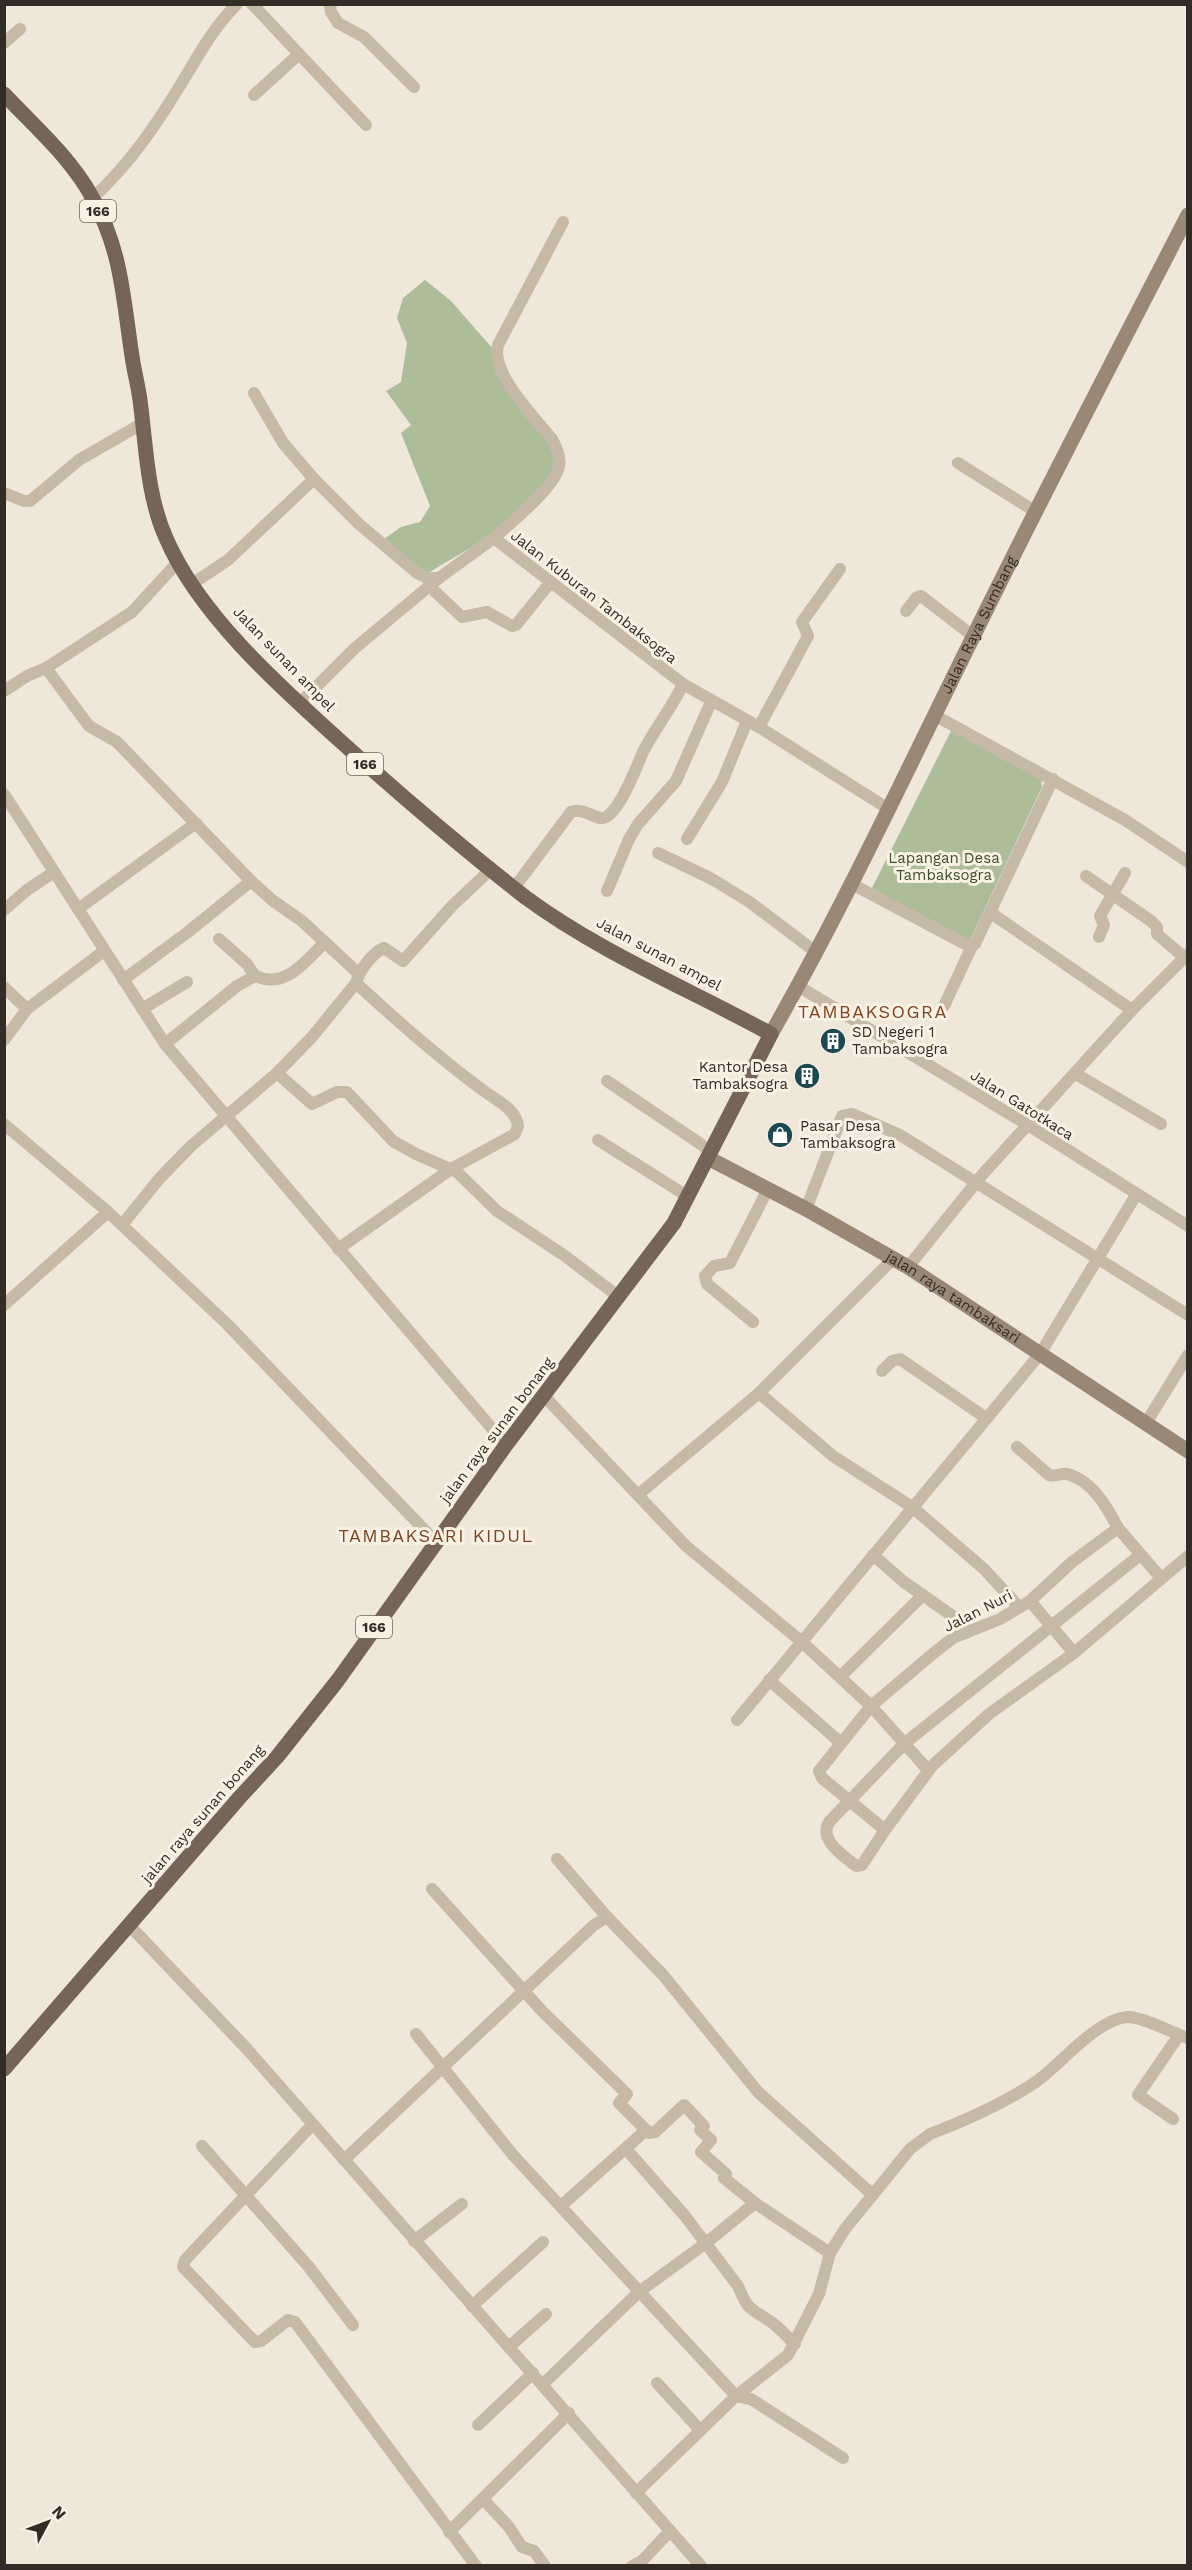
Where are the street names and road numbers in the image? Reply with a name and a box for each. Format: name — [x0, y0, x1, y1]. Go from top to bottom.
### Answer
road number: 166 — [80, 200, 116, 222]
street label: Jalan Kuburan Tambaksogra — [507, 527, 681, 668]
street label: Jalan Raya Sumbang — [938, 553, 1021, 697]
street label: Jalan sunan ampel — [229, 603, 339, 716]
road number: 166 — [347, 753, 383, 775]
street label: Jalan sunan ampel — [593, 913, 725, 995]
street label: Jalan Gatotkaca — [967, 1066, 1077, 1144]
street label: jalan raya tambaksari — [881, 1246, 1024, 1347]
street label: jalan raya sunan bonang — [435, 1354, 558, 1508]
street label: Jalan Nuri — [941, 1586, 1015, 1636]
road number: 166 — [356, 1616, 392, 1638]
street label: jalan raya sunan bonang — [137, 1741, 268, 1888]

